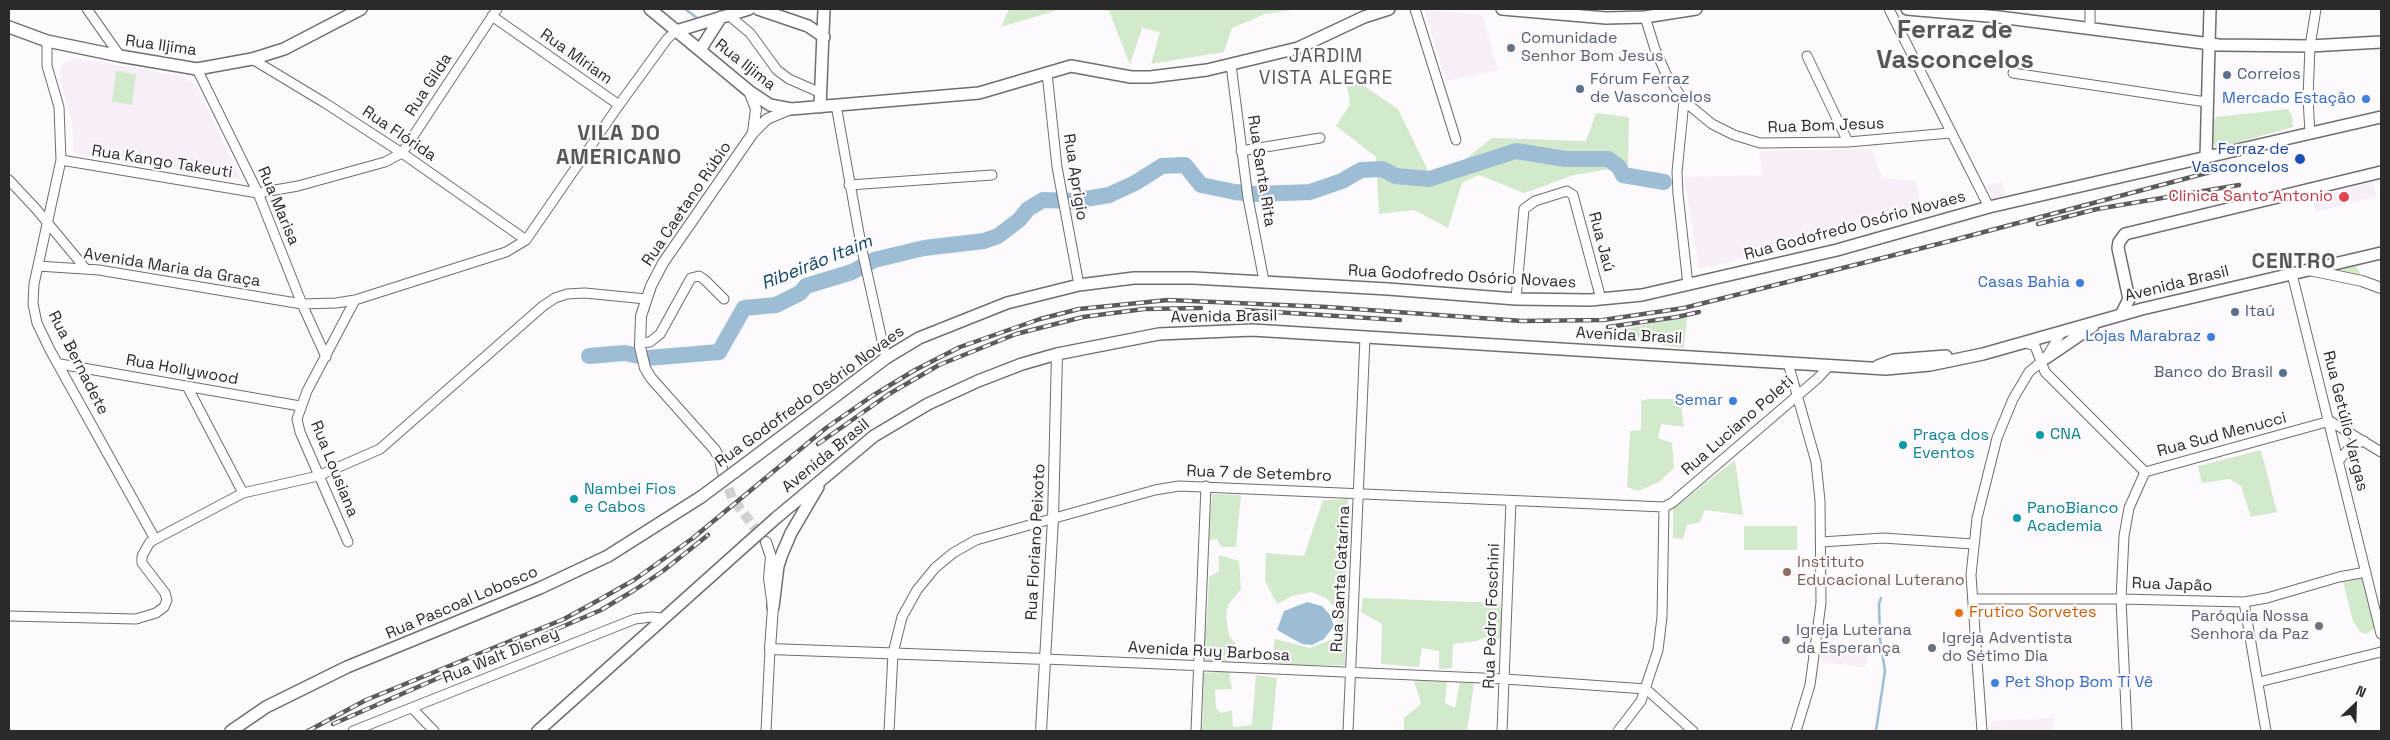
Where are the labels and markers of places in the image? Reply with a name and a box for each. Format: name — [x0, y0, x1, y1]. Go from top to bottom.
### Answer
place label: Comunidade Senhor Bom Jesus — [1521, 29, 1663, 67]
marker: Comunidade Senhor Bom Jesus — [1505, 42, 1517, 54]
place label: Correios — [2237, 65, 2301, 85]
marker: Correios — [2221, 69, 2233, 81]
place label: Fórum Ferraz de Vasconcelos — [1590, 70, 1711, 108]
marker: Fórum Ferraz de Vasconcelos — [1574, 83, 1586, 95]
place label: Mercado Estação — [2222, 89, 2356, 109]
marker: Mercado Estação — [2360, 93, 2372, 105]
place label: Ferraz de Vasconcelos — [2192, 140, 2289, 178]
marker: Ferraz de Vasconcelos — [2293, 152, 2307, 166]
place label: Clinica Santo Antonio — [2168, 187, 2333, 207]
marker: Clinica Santo Antonio — [2337, 190, 2351, 204]
place label: Casas Bahia — [1978, 273, 2070, 293]
marker: Casas Bahia — [2074, 277, 2086, 289]
place label: Itaú — [2245, 302, 2275, 322]
marker: Itaú — [2229, 306, 2241, 318]
place label: Lojas Marabraz — [2085, 327, 2201, 347]
marker: Lojas Marabraz — [2205, 331, 2217, 343]
place label: Banco do Brasil — [2154, 363, 2273, 383]
marker: Banco do Brasil — [2277, 367, 2289, 379]
place label: Semar — [1675, 391, 1723, 411]
marker: Semar — [1727, 395, 1739, 407]
place label: CNA — [2050, 425, 2081, 445]
place label: Praça dos Eventos — [1913, 426, 1989, 464]
marker: CNA — [2034, 429, 2046, 441]
marker: Praça dos Eventos — [1897, 439, 1909, 451]
place label: Nambei Fios e Cabos — [584, 480, 676, 518]
marker: Nambei Fios e Cabos — [568, 493, 580, 505]
place label: PanoBianco Academia — [2027, 499, 2118, 537]
marker: PanoBianco Academia — [2011, 512, 2023, 524]
place label: Instituto Educacional Luterano — [1797, 553, 1965, 591]
marker: Instituto Educacional Luterano — [1781, 566, 1793, 578]
place label: Frutico Sorvetes — [1969, 603, 2096, 623]
marker: Frutico Sorvetes — [1953, 607, 1965, 619]
place label: Paróquia Nossa Senhora da Paz — [2191, 607, 2309, 645]
marker: Paróquia Nossa Senhora da Paz — [2313, 620, 2325, 632]
place label: Igreja Luterana da Esperança — [1796, 621, 1912, 659]
place label: Igreja Adventista do Sétimo Dia — [1942, 629, 2072, 667]
marker: Igreja Luterana da Esperança — [1780, 634, 1792, 646]
marker: Igreja Adventista do Sétimo Dia — [1926, 642, 1938, 654]
place label: Pet Shop Bom Ti Vê — [2005, 673, 2153, 693]
marker: Pet Shop Bom Ti Vê — [1989, 677, 2001, 689]

